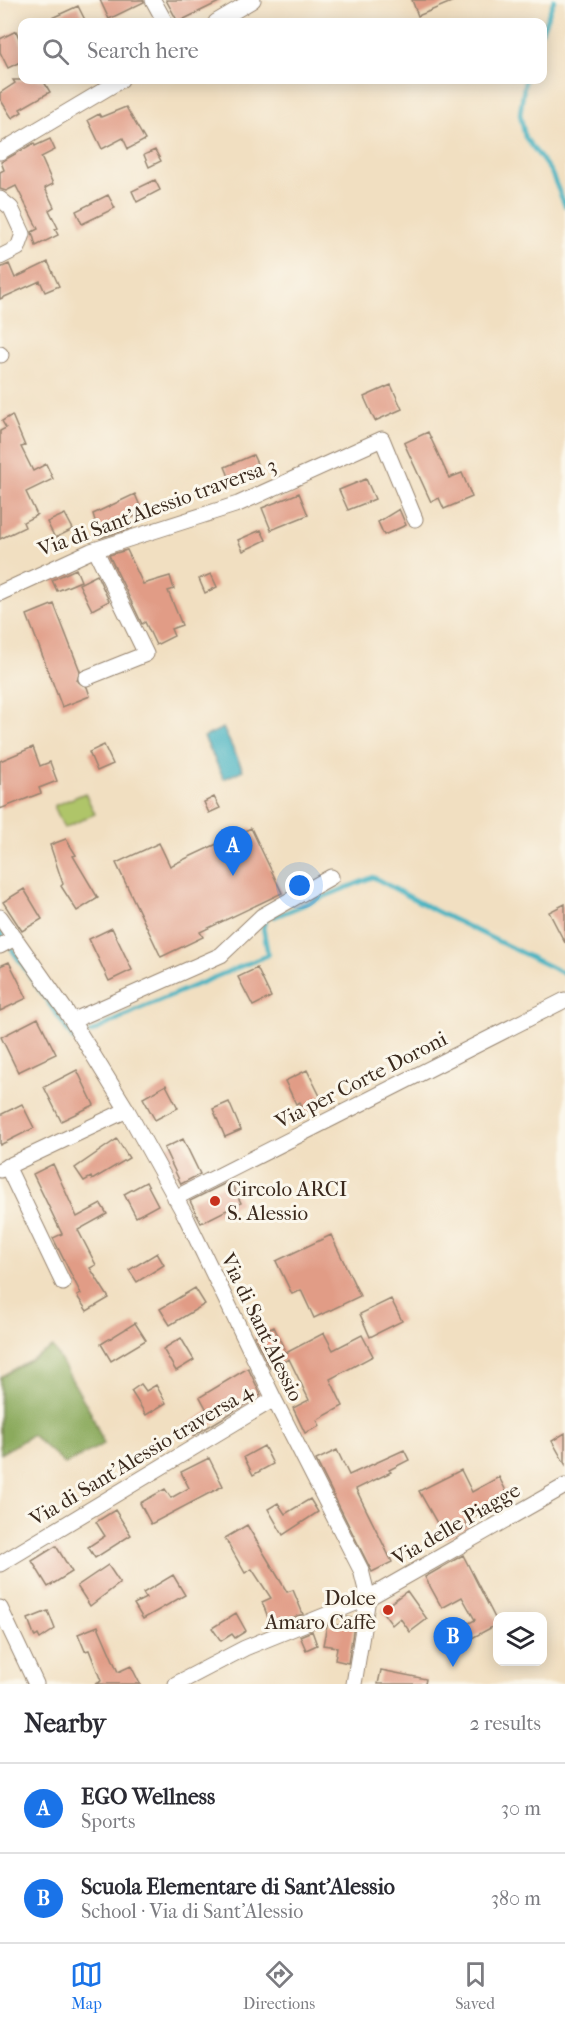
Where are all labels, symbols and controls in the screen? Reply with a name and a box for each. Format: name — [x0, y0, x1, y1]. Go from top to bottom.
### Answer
search box — [18, 18, 547, 84]
icon: search — [39, 35, 72, 68]
text: Search here — [87, 38, 199, 64]
street label: Via di Sant'Alessio traversa 3 — [34, 453, 279, 562]
pin: A — [214, 826, 252, 876]
your location — [285, 871, 314, 900]
street label: Via per Corte Doroni — [270, 1026, 451, 1134]
place label: Circolo ARCI S. Alessio — [227, 1177, 347, 1225]
marker: Circolo ARCI S. Alessio — [208, 1194, 222, 1208]
street label: Via di Sant'Alessio — [215, 1248, 308, 1405]
street label: Via di Sant'Alessio traversa 4 — [24, 1379, 257, 1532]
street label: Via delle Piagge — [387, 1478, 524, 1571]
place label: Dolce Amaro Caffè — [264, 1586, 376, 1634]
marker: Dolce Amaro Caffè — [381, 1603, 395, 1617]
map controls — [493, 1612, 547, 1666]
button: layers — [493, 1612, 547, 1666]
pin: B — [434, 1618, 472, 1667]
text: Nearby — [24, 1708, 106, 1739]
text: 2 results — [470, 1712, 541, 1735]
text: EGO Wellness — [81, 1784, 215, 1810]
text: A — [37, 1797, 50, 1820]
text: 30 m — [501, 1797, 541, 1820]
text: Sports — [81, 1810, 135, 1833]
text: Scuola Elementare di Sant'Alessio — [81, 1874, 395, 1900]
text: B — [37, 1887, 50, 1910]
text: 380 m — [491, 1887, 541, 1910]
text: School · Via di Sant'Alessio — [81, 1900, 303, 1923]
tab: Map — [70, 1958, 103, 2013]
tab: Directions — [243, 1958, 315, 2013]
tab: Saved — [455, 1958, 495, 2013]

